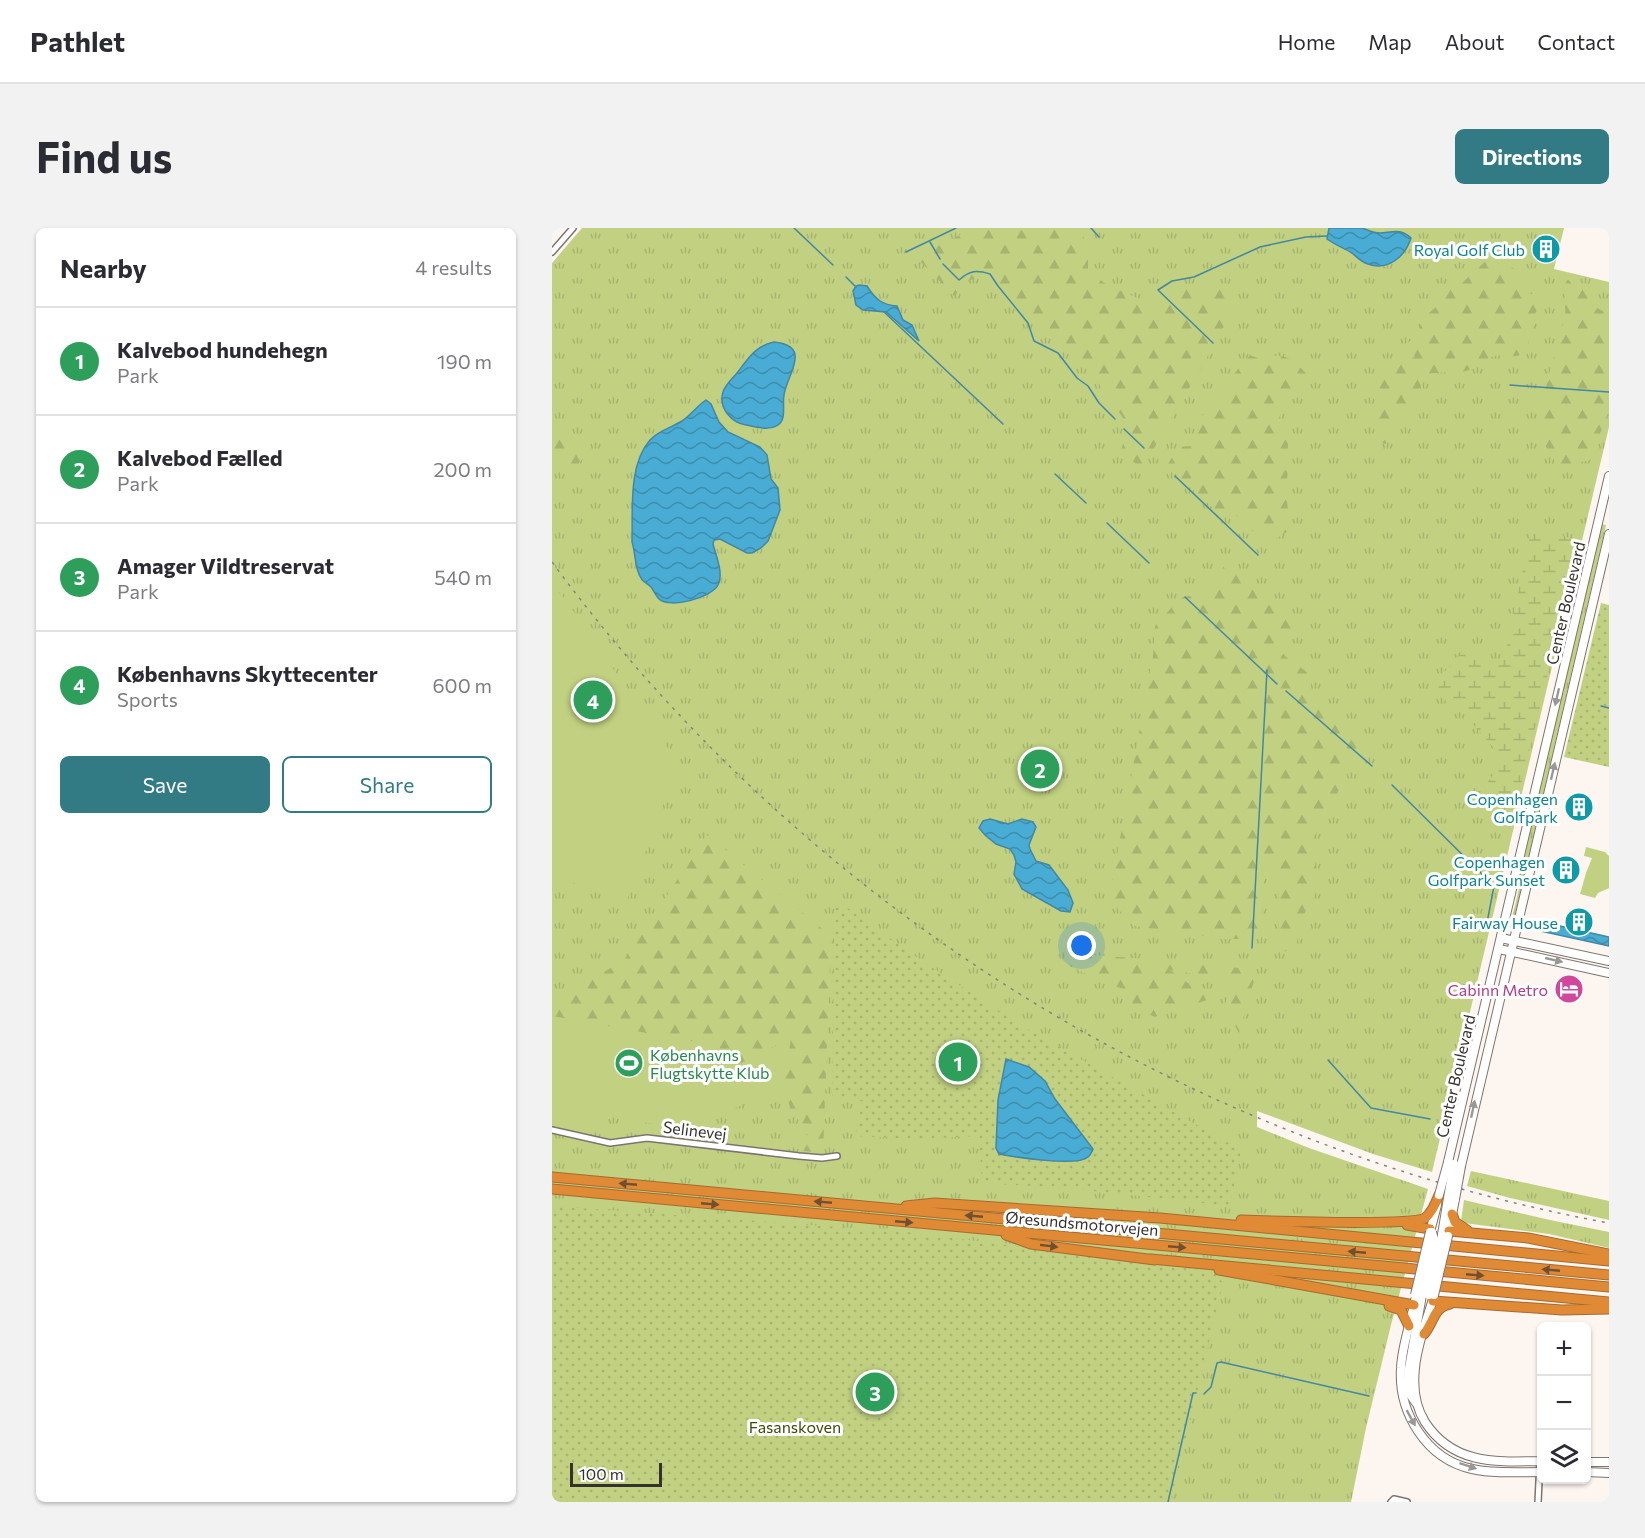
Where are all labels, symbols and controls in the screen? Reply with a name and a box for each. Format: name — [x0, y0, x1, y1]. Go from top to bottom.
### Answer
text: Pathlet — [30, 24, 125, 58]
text: Home — [1278, 29, 1335, 54]
text: Map — [1368, 29, 1412, 54]
text: About — [1445, 29, 1504, 54]
text: Contact — [1537, 29, 1615, 54]
button: Directions — [1455, 129, 1609, 184]
text: Find us — [36, 130, 172, 182]
building icon: Royal Golf Club — [1530, 233, 1562, 265]
place label: Royal Golf Club — [1414, 240, 1525, 259]
text: Nearby — [60, 252, 147, 283]
text: 4 results — [415, 255, 492, 279]
text: Kalvebod hundehegn — [117, 336, 328, 363]
text: 1 — [75, 349, 84, 373]
text: 190 m — [437, 349, 492, 373]
text: Park — [117, 363, 159, 387]
text: Kalvebod Fælled — [117, 444, 283, 471]
text: 2 — [74, 457, 85, 481]
text: 200 m — [434, 457, 492, 481]
text: Park — [117, 471, 159, 495]
street label: Center Boulevard — [1542, 540, 1588, 666]
text: Amager Vildtreservat — [117, 552, 334, 579]
text: 3 — [74, 565, 85, 589]
text: 540 m — [434, 565, 492, 589]
text: Park — [117, 579, 159, 603]
text: Københavns Skyttecenter — [117, 660, 378, 687]
text: 4 — [73, 673, 86, 697]
text: 600 m — [432, 673, 492, 697]
pin: 4 — [574, 678, 612, 722]
text: Sports — [117, 687, 178, 711]
one-way arrow — [1551, 688, 1561, 706]
pin: 2 — [1020, 746, 1060, 792]
button: Save — [60, 756, 270, 813]
button: Share — [282, 756, 492, 813]
one-way arrow — [1549, 761, 1558, 780]
place label: Copenhagen Golfpark — [1467, 789, 1558, 826]
building icon: Copenhagen Golfpark — [1563, 791, 1595, 823]
place label: Copenhagen Golfpark Sunset — [1428, 852, 1545, 889]
building icon: Copenhagen Golfpark Sunset — [1550, 854, 1582, 886]
building icon: Fairway House — [1563, 906, 1595, 938]
place label: Fairway House — [1452, 913, 1558, 932]
your location — [1067, 931, 1096, 960]
one-way arrow — [1545, 956, 1563, 966]
hotel icon: Cabinn Metro — [1553, 973, 1585, 1005]
place label: Cabinn Metro — [1448, 980, 1548, 999]
street label: Center Boulevard — [1432, 1013, 1478, 1139]
pin: 1 — [938, 1040, 978, 1084]
place label: Københavns Flugtskytte Klub — [650, 1045, 769, 1082]
sports icon: Københavns Flugtskytte Klub — [613, 1047, 645, 1079]
one-way arrow — [1469, 1099, 1478, 1118]
street label: Selinevej — [662, 1117, 728, 1143]
one-way arrow — [619, 1179, 638, 1189]
one-way arrow — [813, 1197, 832, 1207]
one-way arrow — [700, 1199, 719, 1209]
street label: Øresundsmotorvejen — [1005, 1207, 1159, 1239]
one-way arrow — [965, 1211, 984, 1221]
one-way arrow — [894, 1217, 913, 1227]
one-way arrow — [1039, 1242, 1058, 1251]
one-way arrow — [1167, 1242, 1186, 1252]
one-way arrow — [1347, 1247, 1366, 1257]
one-way arrow — [1541, 1265, 1560, 1275]
one-way arrow — [1466, 1270, 1485, 1280]
map controls — [1537, 1322, 1591, 1484]
button: + — [1537, 1322, 1591, 1376]
pin: 3 — [856, 1370, 894, 1414]
button: − — [1537, 1376, 1591, 1430]
one-way arrow — [1405, 1410, 1416, 1426]
park label: Fasanskoven — [749, 1417, 841, 1436]
button: layers — [1537, 1430, 1591, 1484]
scale bar — [570, 1460, 662, 1488]
one-way arrow — [1459, 1462, 1477, 1471]
text: 100 m — [579, 1464, 624, 1483]

